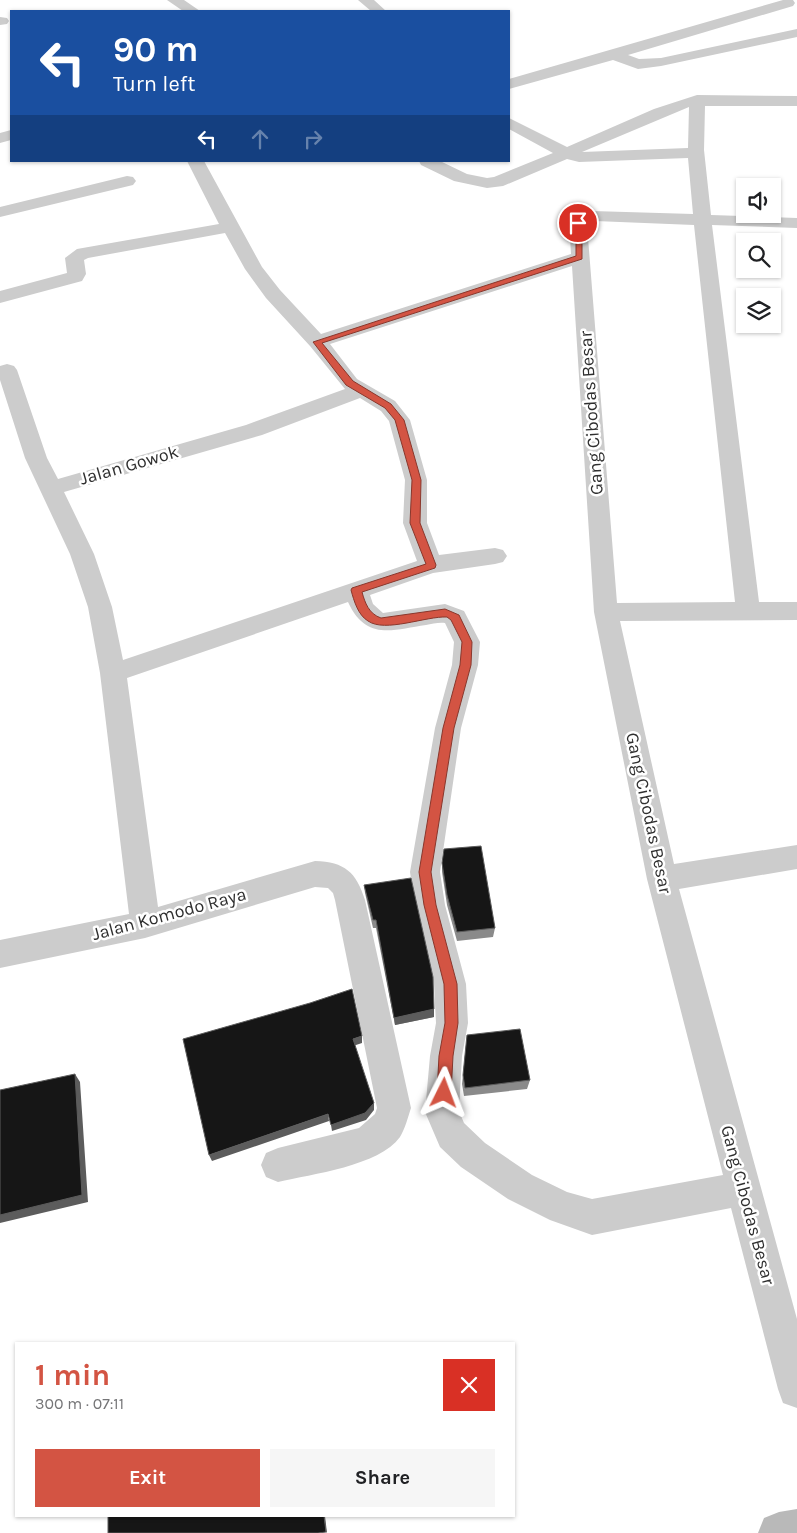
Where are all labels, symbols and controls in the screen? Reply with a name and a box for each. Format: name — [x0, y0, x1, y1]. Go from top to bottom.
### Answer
text: 90 m — [113, 29, 199, 70]
icon: left — [30, 30, 95, 95]
text: Turn left — [113, 71, 196, 97]
icon: left — [193, 125, 221, 153]
icon: ahead — [246, 125, 274, 153]
icon: right — [299, 125, 327, 153]
map controls — [736, 178, 781, 333]
button: sound — [736, 178, 781, 223]
pin — [557, 202, 599, 244]
icon: arrive — [564, 209, 592, 237]
button: search — [736, 233, 781, 278]
button: layers — [736, 288, 781, 333]
street label: Gang Cibodas Besar — [574, 330, 608, 496]
street label: Jalan Gowok — [77, 440, 181, 490]
street label: Gang Cibodas Besar — [621, 730, 677, 896]
street label: Jalan Komodo Raya — [89, 883, 249, 945]
position arrow — [417, 1066, 469, 1118]
street label: Gang Cibodas Besar — [716, 1123, 780, 1288]
text: 1 min — [35, 1357, 110, 1393]
button: close — [443, 1359, 495, 1411]
text: 300 m · 07:11 — [35, 1394, 124, 1413]
button: Exit — [35, 1449, 260, 1507]
button: Share — [270, 1449, 495, 1507]

